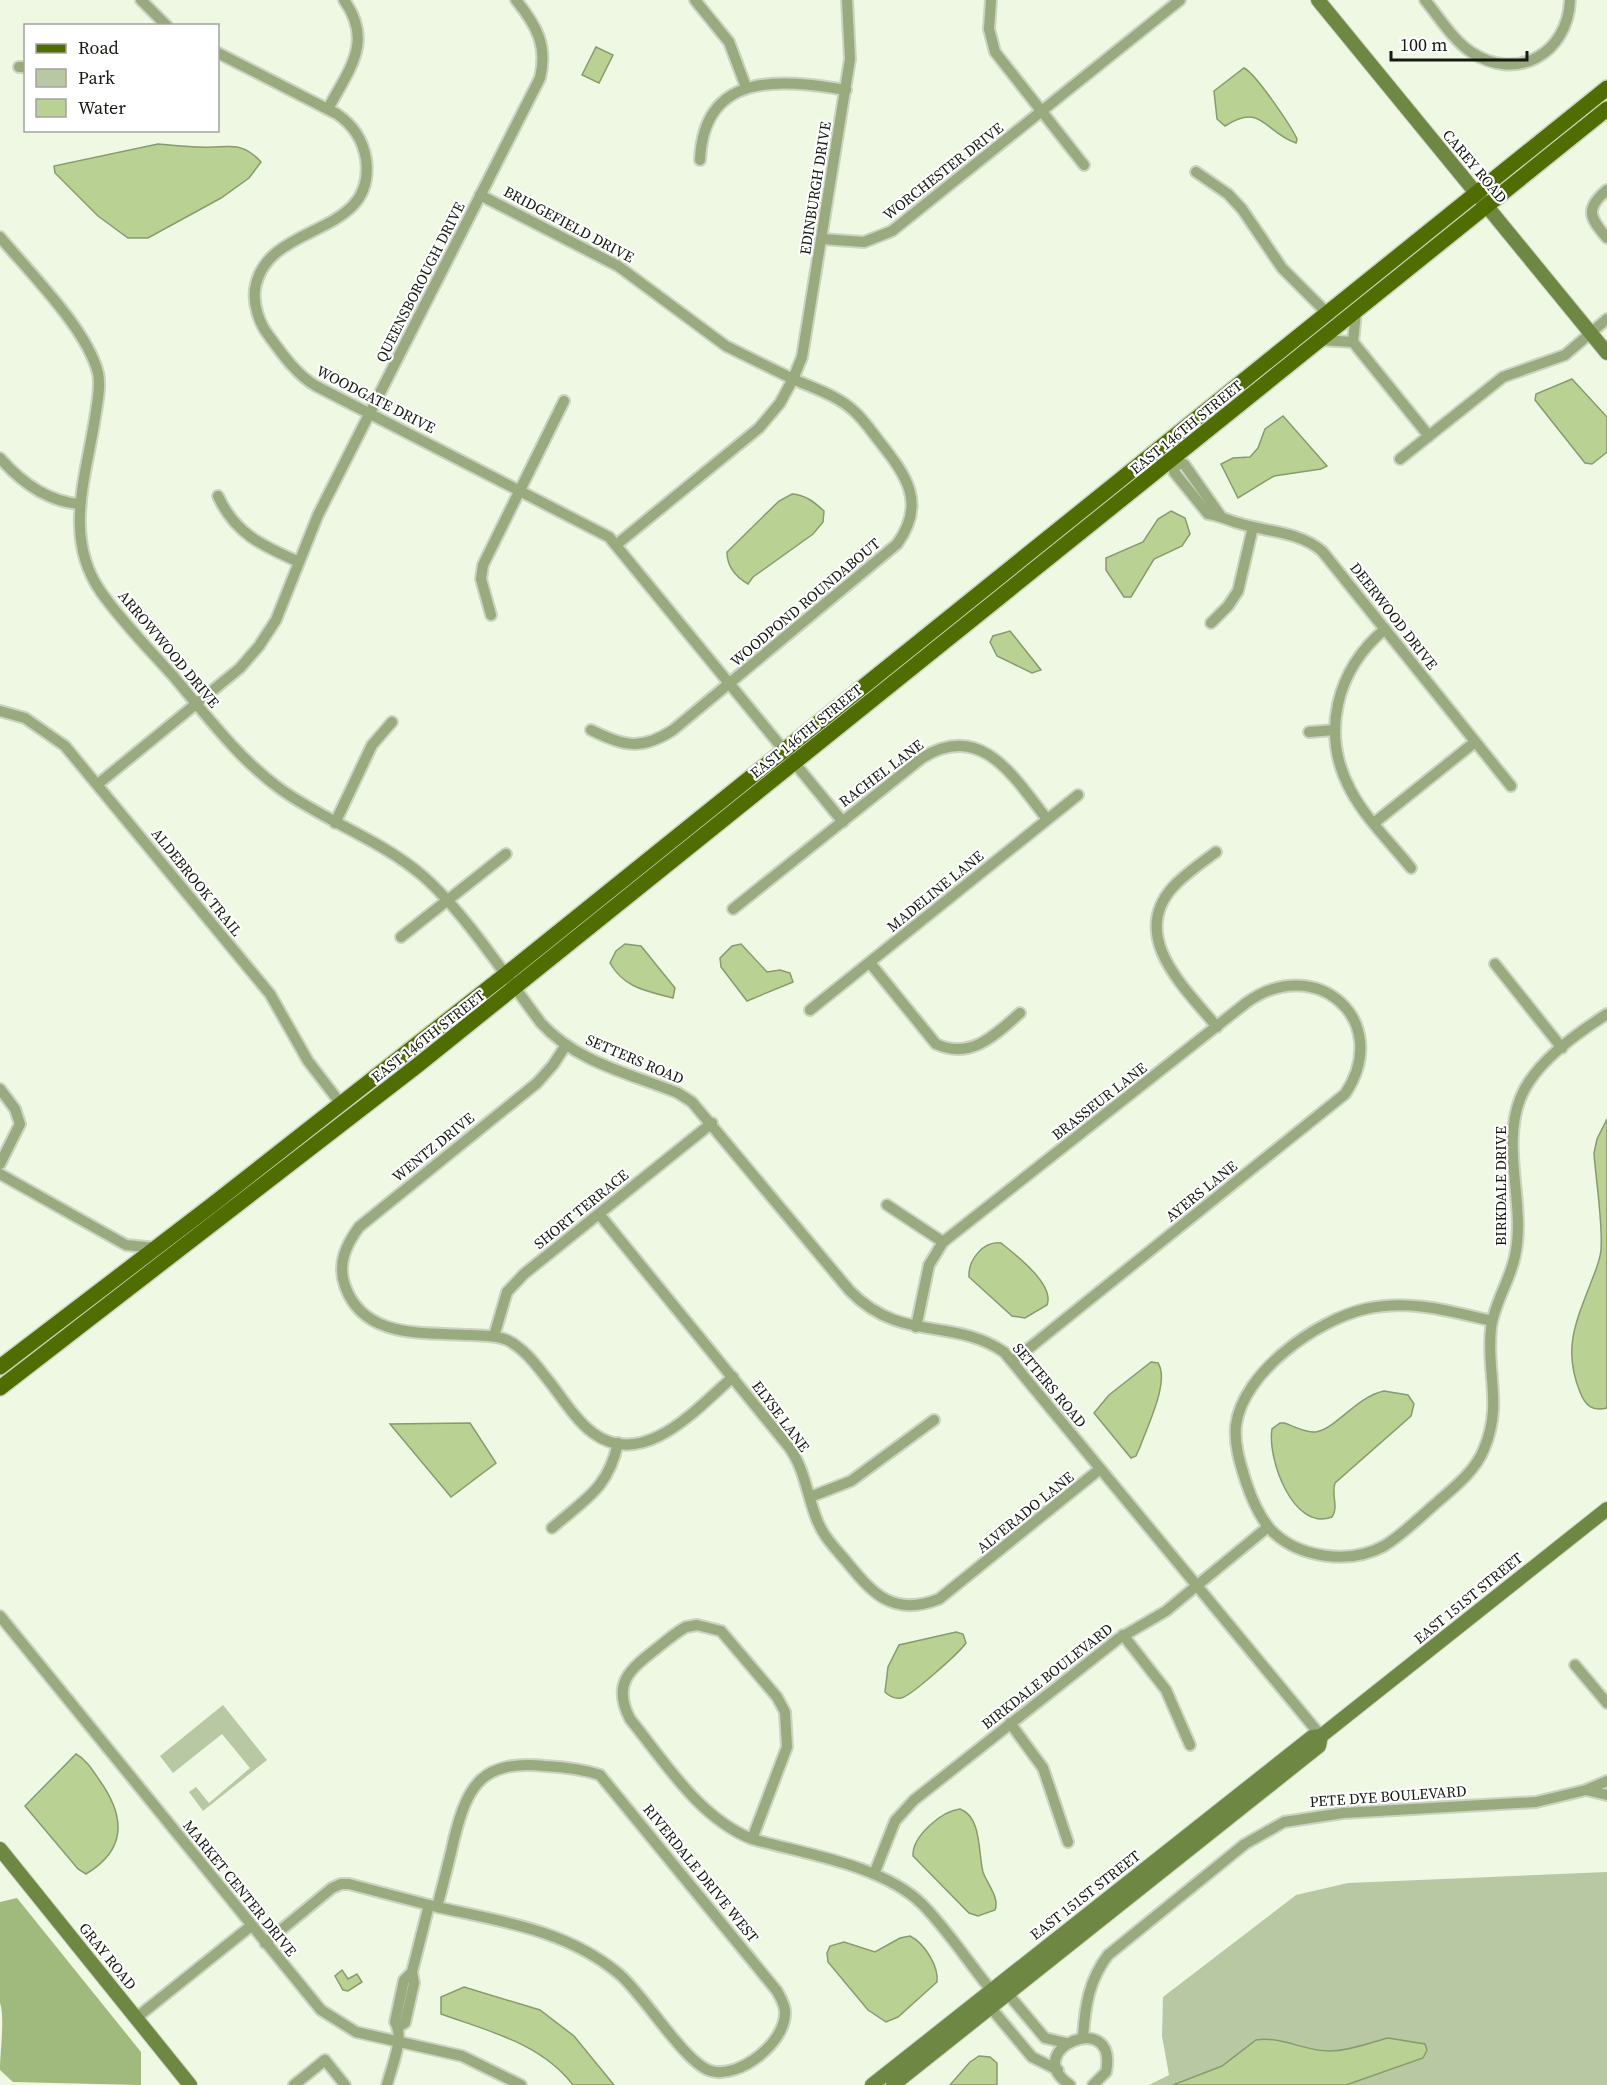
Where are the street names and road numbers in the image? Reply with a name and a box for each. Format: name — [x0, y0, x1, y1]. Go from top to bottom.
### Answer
street label: WORCHESTER DRIVE — [878, 117, 1008, 225]
street label: EDINBURGH DRIVE — [794, 120, 836, 256]
street label: CAREY ROAD — [1438, 125, 1512, 207]
street label: BRIDGEFIELD DRIVE — [500, 181, 638, 267]
street label: QUEENSBOROUGH DRIVE — [370, 198, 470, 366]
street label: WOODGATE DRIVE — [313, 360, 439, 438]
street label: EAST 146TH STREET — [1125, 375, 1247, 479]
street label: WOODPOND ROUNDABOUT — [726, 533, 884, 671]
street label: DEERWOOD DRIVE — [1345, 558, 1443, 674]
street label: ARROWWOOD DRIVE — [114, 586, 224, 712]
street label: EAST 146TH STREET — [745, 679, 867, 783]
street label: RACHEL LANE — [834, 734, 928, 812]
street label: ALDEBROOK TRAIL — [147, 823, 247, 941]
street label: MADELINE LANE — [882, 845, 988, 937]
street label: EAST 146TH STREET — [367, 985, 489, 1087]
street label: SETTERS ROAD — [583, 1029, 687, 1089]
street label: BRASSEUR LANE — [1047, 1057, 1151, 1145]
street label: WENTZ DRIVE — [387, 1107, 479, 1187]
street label: BIRKDALE DRIVE — [1490, 1126, 1511, 1246]
street label: AYERS LANE — [1161, 1156, 1241, 1226]
street label: SHORT TERRACE — [529, 1164, 633, 1254]
street label: SETTERS ROAD — [1008, 1338, 1092, 1432]
street label: ELYSE LANE — [747, 1376, 815, 1456]
street label: ALVERADO LANE — [972, 1466, 1078, 1558]
street label: EAST 151ST STREET — [1409, 1547, 1527, 1649]
street label: BIRKDALE BOULEVARD — [977, 1618, 1117, 1734]
street label: PETE DYE BOULEVARD — [1309, 1780, 1467, 1812]
street label: RIVERDALE DRIVE WEST — [638, 1799, 764, 1947]
street label: MARKET CENTER DRIVE — [178, 1815, 302, 1961]
street label: EAST 151ST STREET — [1025, 1845, 1145, 1945]
street label: GRAY ROAD — [74, 1918, 142, 1994]

